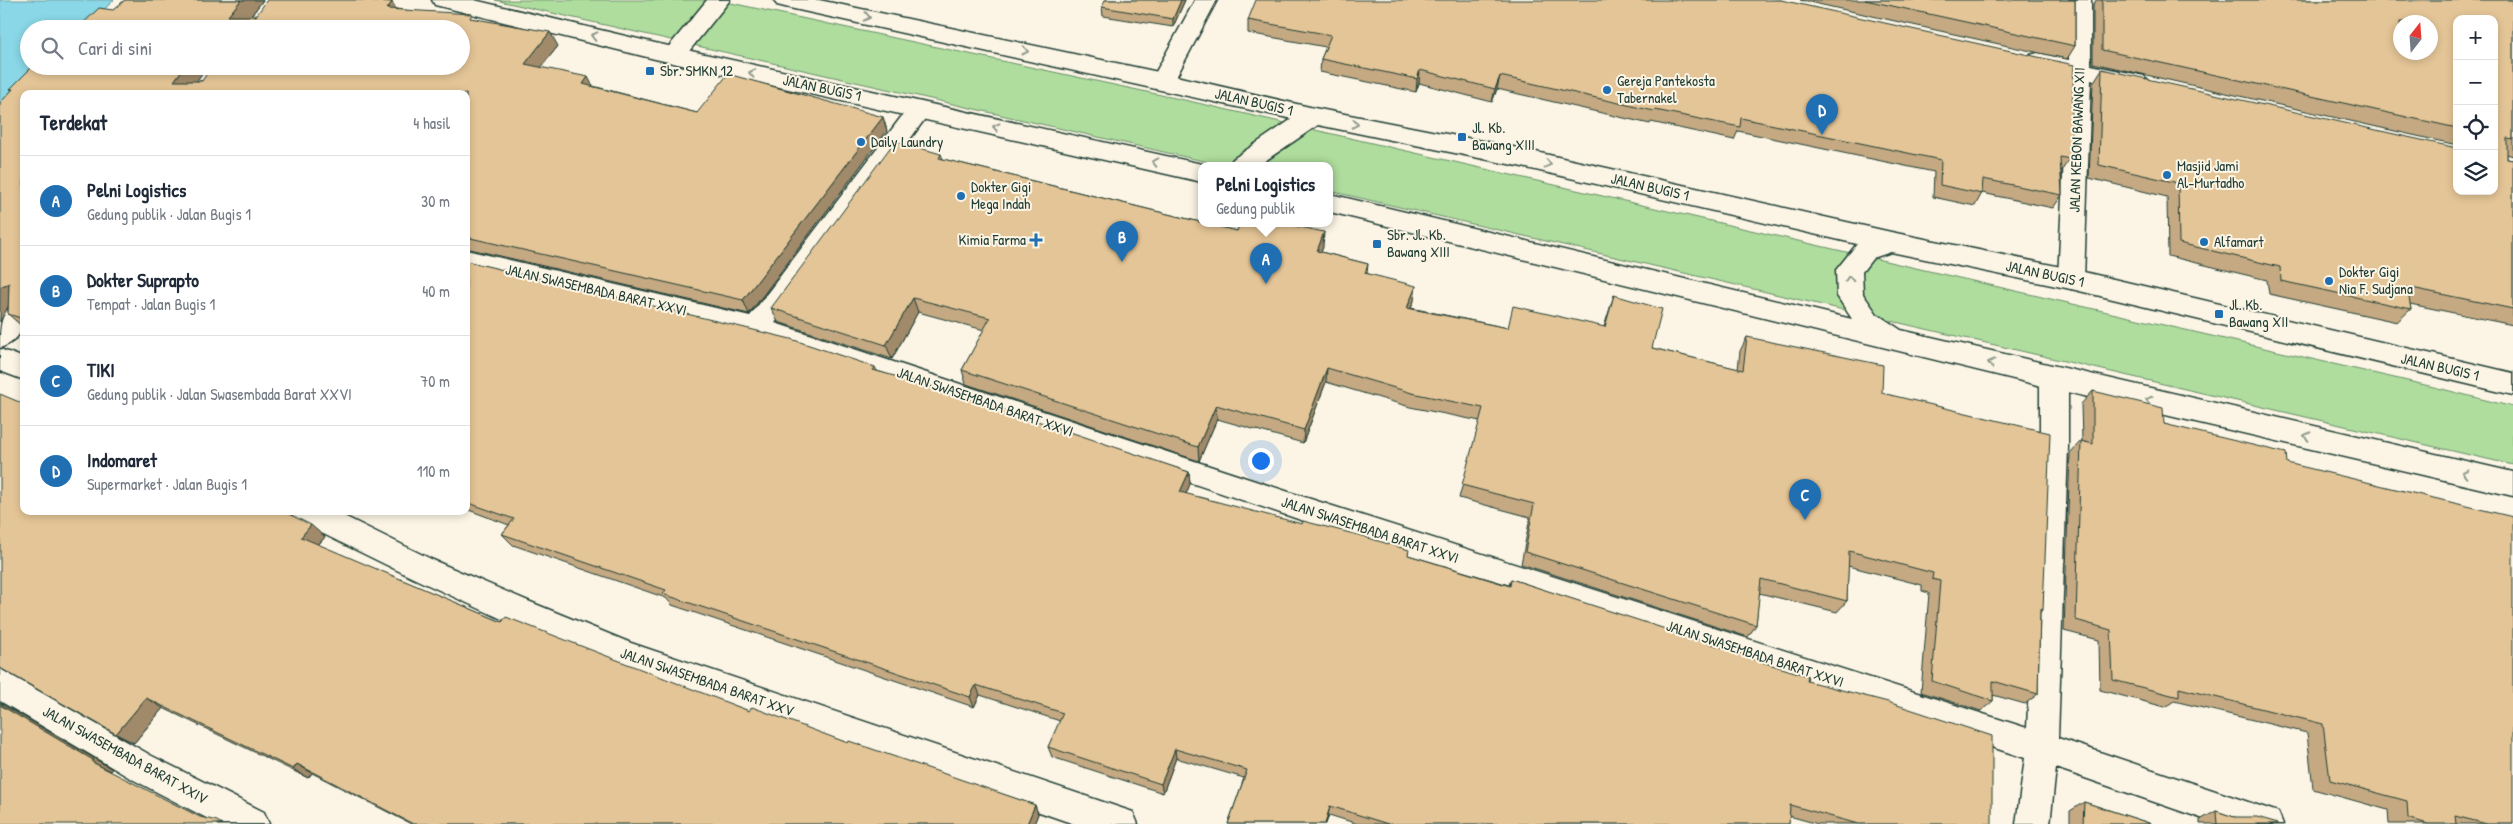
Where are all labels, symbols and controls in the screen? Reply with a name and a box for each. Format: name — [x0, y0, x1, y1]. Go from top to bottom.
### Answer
one-way arrow — [862, 12, 871, 22]
north arrow — [2393, 15, 2438, 60]
map controls — [2453, 15, 2498, 195]
button: + — [2453, 15, 2498, 60]
search box — [20, 20, 470, 75]
one-way arrow — [589, 31, 598, 42]
icon: search — [38, 34, 66, 62]
text: Cari di sini — [78, 35, 152, 61]
one-way arrow — [1021, 45, 1030, 56]
place label: Sbr. SMKN 12 — [660, 60, 733, 81]
button: − — [2453, 60, 2498, 105]
marker: Sbr. SMKN 12 — [644, 65, 656, 77]
street label: JALAN KEBON BAWANG XII — [2063, 67, 2090, 213]
one-way arrow — [747, 68, 756, 79]
street label: JALAN BUGIS 1 — [781, 69, 863, 106]
place label: Gereja Pantekosta Tabernakel — [1617, 70, 1715, 108]
street label: JALAN BUGIS 1 — [1213, 82, 1295, 121]
marker: Gereja Pantekosta Tabernakel — [1601, 84, 1613, 96]
pin: D — [1806, 94, 1838, 135]
button: locate — [2453, 105, 2498, 150]
text: Terdekat — [40, 108, 107, 137]
text: 4 hasil — [413, 112, 450, 134]
place label: Jl. Kb. Bawang XIII — [1472, 117, 1535, 155]
one-way arrow — [1351, 118, 1359, 129]
one-way arrow — [992, 122, 1000, 133]
place label: Daily Laundry — [871, 131, 943, 152]
marker: Jl. Kb. Bawang XIII — [1456, 131, 1468, 143]
marker: Daily Laundry — [855, 136, 867, 148]
button: layers — [2453, 150, 2498, 195]
place label: Masjid Jami Al-Murtadho — [2177, 155, 2244, 193]
one-way arrow — [1150, 157, 1159, 168]
one-way arrow — [1544, 158, 1553, 169]
popup — [1198, 162, 1333, 227]
street label: JALAN BUGIS 1 — [1609, 167, 1691, 206]
marker: Masjid Jami Al-Murtadho — [2161, 169, 2173, 181]
text: Pelni Logistics — [1216, 171, 1315, 197]
place label: Dokter Gigi Mega Indah — [971, 176, 1031, 214]
text: Pelni Logistics — [87, 177, 186, 203]
text: A — [52, 190, 60, 212]
text: 30 m — [421, 190, 450, 212]
marker: Dokter Gigi Mega Indah — [955, 190, 967, 202]
text: Gedung publik — [1216, 197, 1295, 219]
text: Gedung publik · Jalan Bugis 1 — [87, 203, 251, 225]
pin: B — [1106, 221, 1138, 262]
place label: Sbr. Jl. Kb. Bawang XIII — [1387, 224, 1450, 262]
place label: Kimia Farma — [959, 229, 1026, 250]
place label: Alfamart — [2214, 231, 2264, 252]
marker: Kimia Farma — [1030, 234, 1042, 246]
marker: Alfamart — [2198, 236, 2210, 248]
marker: Sbr. Jl. Kb. Bawang XIII — [1371, 238, 1383, 250]
pin: A — [1250, 243, 1282, 284]
street label: JALAN BUGIS 1 — [2004, 255, 2086, 292]
street label: JALAN SWASEMBADA BARAT XXVI — [503, 258, 689, 321]
place label: Dokter Gigi Nia F. Sudjana — [2339, 261, 2413, 299]
text: Dokter Suprapto — [87, 267, 199, 293]
one-way arrow — [1844, 275, 1855, 283]
marker: Dokter Gigi Nia F. Sudjana — [2323, 275, 2335, 287]
text: B — [52, 280, 60, 302]
text: 40 m — [422, 280, 450, 302]
text: Tempat · Jalan Bugis 1 — [87, 293, 215, 315]
place label: Jl. Kb. Bawang XII — [2229, 294, 2288, 332]
marker: Jl. Kb. Bawang XII — [2213, 308, 2225, 320]
street label: JALAN BUGIS 1 — [2399, 347, 2481, 386]
text: TIKI — [87, 357, 115, 383]
one-way arrow — [1986, 358, 1995, 369]
street label: JALAN SWASEMBADA BARAT XXVI — [894, 361, 1076, 442]
text: C — [52, 370, 60, 392]
text: 70 m — [420, 370, 450, 392]
text: Gedung publik · Jalan Swasembada Barat XXVI — [87, 383, 352, 405]
one-way arrow — [2144, 395, 2153, 406]
one-way arrow — [2303, 431, 2312, 442]
text: Indomaret — [87, 447, 157, 473]
your location — [1248, 448, 1274, 474]
text: D — [52, 460, 60, 482]
text: 110 m — [417, 460, 450, 482]
one-way arrow — [2461, 468, 2470, 479]
text: Supermarket · Jalan Bugis 1 — [87, 473, 247, 495]
pin: C — [1789, 479, 1821, 520]
street label: JALAN SWASEMBADA BARAT XXVI — [1279, 491, 1462, 568]
street label: JALAN SWASEMBADA BARAT XXVI — [1664, 615, 1847, 692]
street label: JALAN SWASEMBADA BARAT XXV — [618, 642, 797, 721]
street label: JALAN SWASEMBADA BARAT XXIV — [39, 700, 212, 809]

